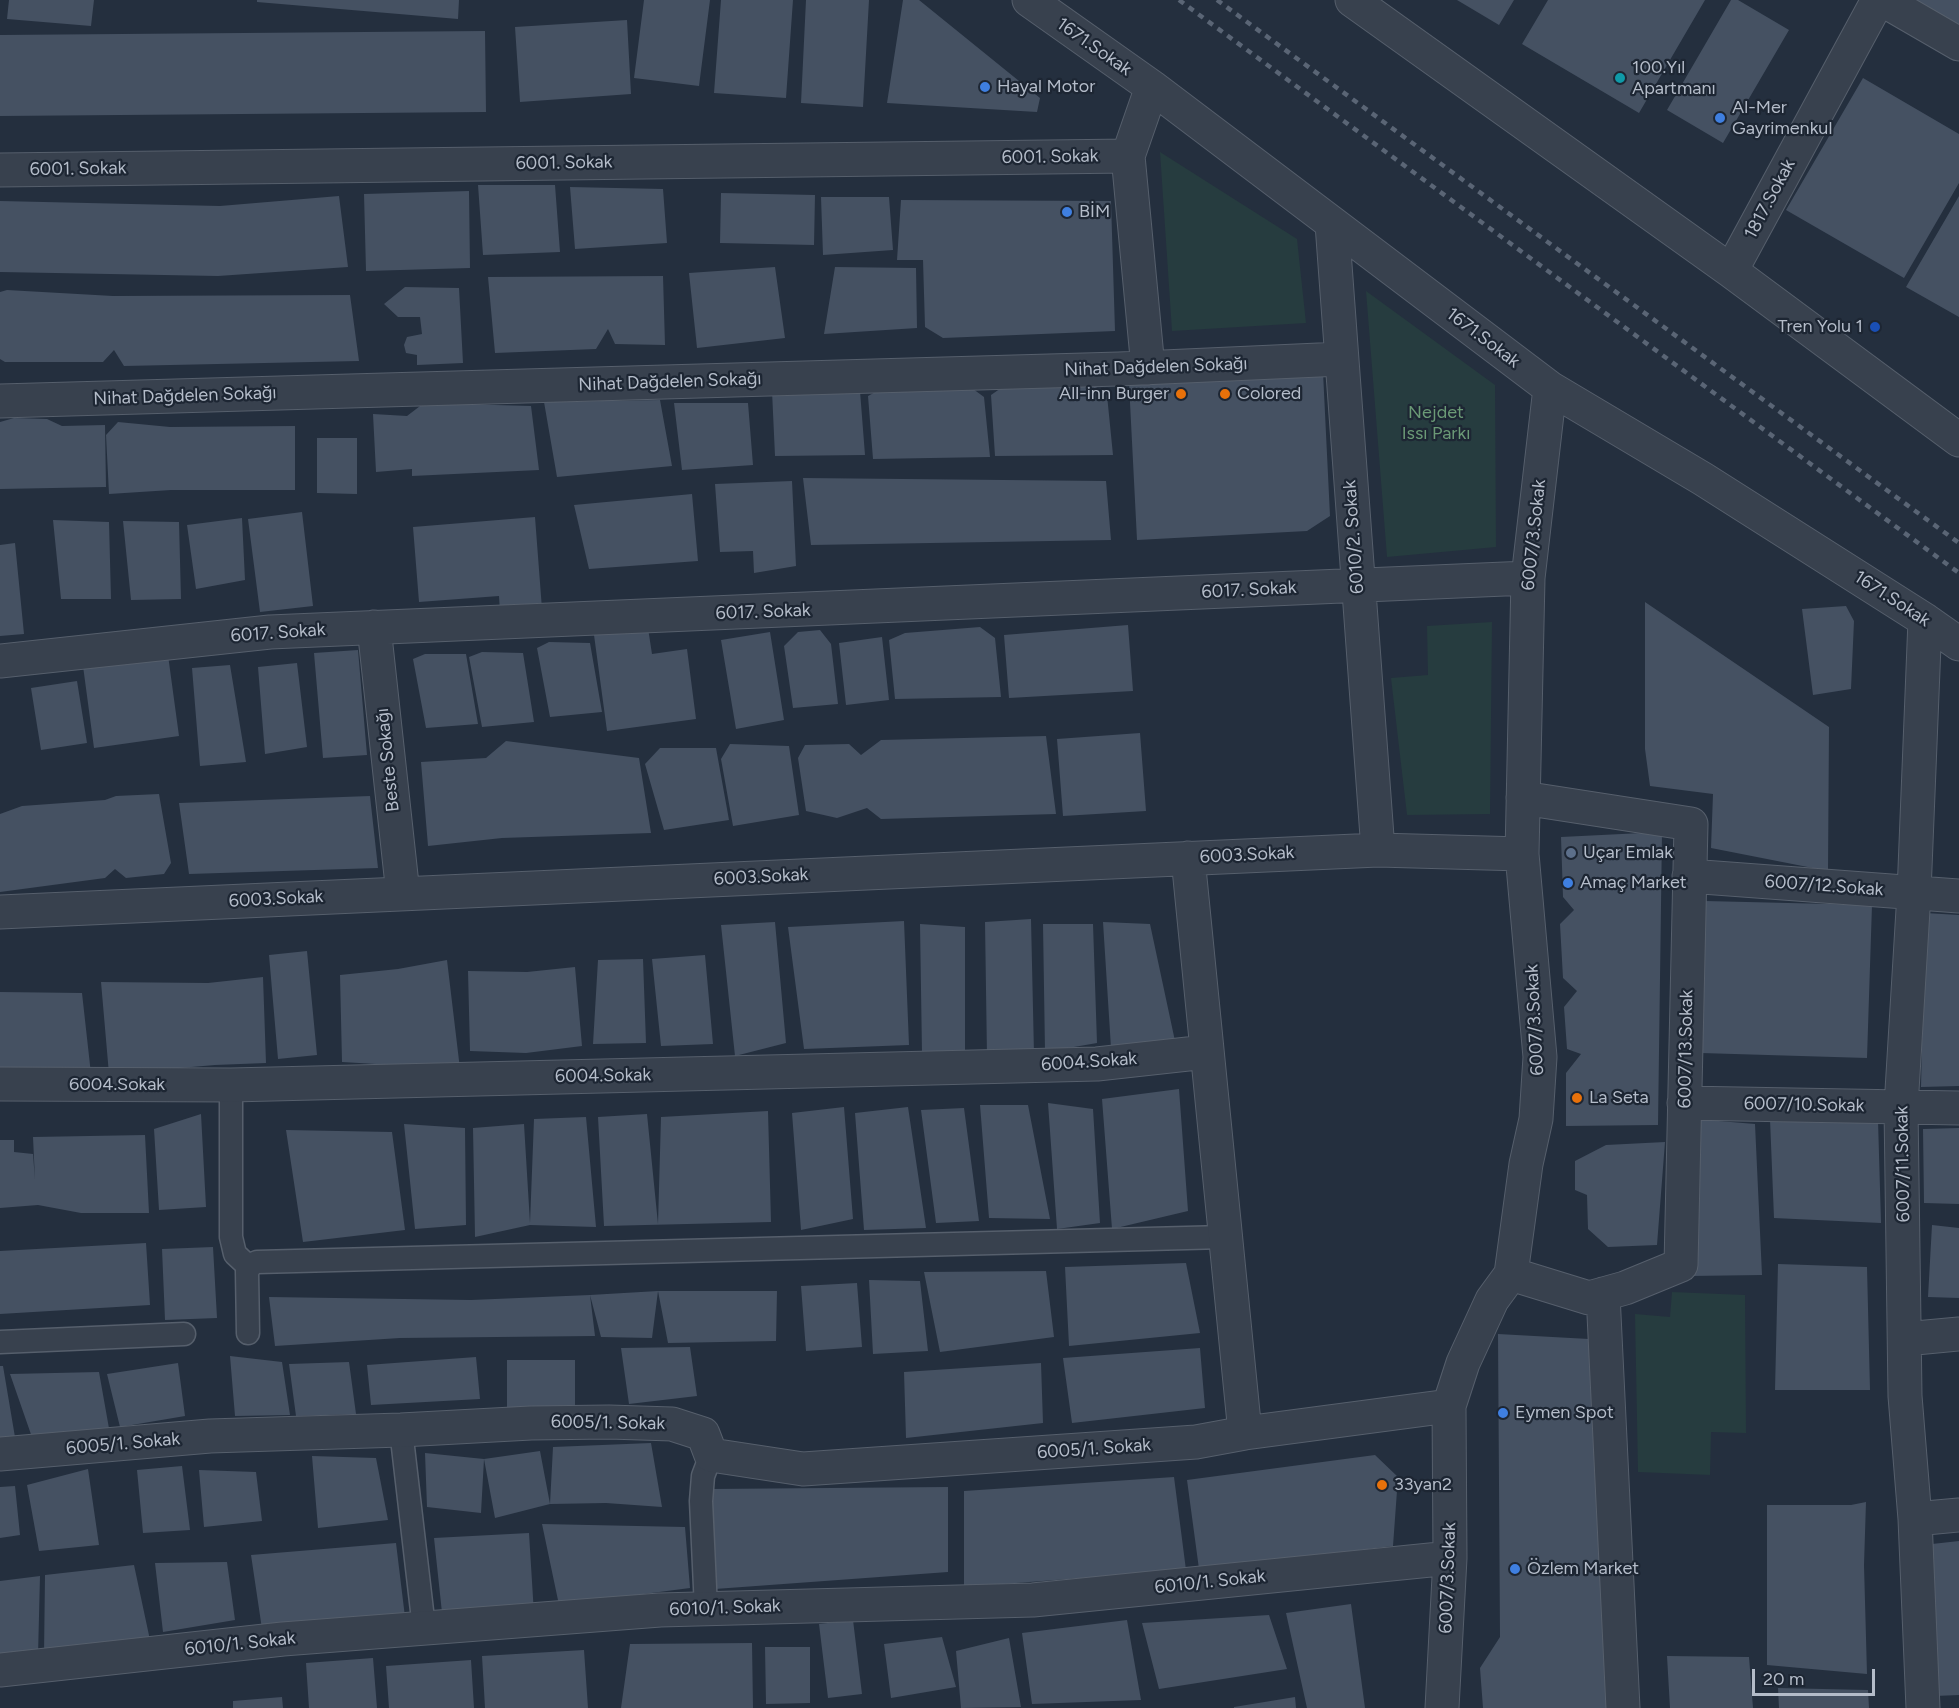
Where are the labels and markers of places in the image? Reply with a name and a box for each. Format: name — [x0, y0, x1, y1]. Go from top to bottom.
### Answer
place label: 100.Yıl Apartmanı — [1632, 57, 1716, 100]
marker: 100.Yıl Apartmanı — [1613, 71, 1627, 85]
place label: Hayal Motor — [997, 76, 1095, 98]
marker: Hayal Motor — [978, 80, 992, 94]
place label: Al-Mer Gayrimenkul — [1732, 97, 1832, 140]
marker: Al-Mer Gayrimenkul — [1713, 111, 1727, 125]
place label: BİM — [1079, 201, 1110, 223]
marker: BİM — [1060, 205, 1074, 219]
place label: Tren Yolu 1 — [1777, 316, 1863, 338]
marker: Tren Yolu 1 — [1868, 320, 1882, 334]
place label: All-inn Burger — [1059, 383, 1169, 405]
place label: Colored — [1237, 383, 1301, 405]
marker: All-inn Burger — [1174, 387, 1188, 401]
marker: Colored — [1218, 387, 1232, 401]
place label: Uçar Emlak — [1583, 842, 1673, 864]
marker: Uçar Emlak — [1564, 846, 1578, 860]
place label: Amaç Market — [1580, 872, 1687, 894]
marker: Amaç Market — [1561, 876, 1575, 890]
place label: La Seta — [1589, 1087, 1649, 1109]
marker: La Seta — [1570, 1091, 1584, 1105]
place label: Eymen Spot — [1515, 1402, 1614, 1424]
marker: Eymen Spot — [1496, 1406, 1510, 1420]
place label: 33yan2 — [1394, 1474, 1452, 1496]
marker: 33yan2 — [1375, 1478, 1389, 1492]
place label: Özlem Market — [1527, 1558, 1639, 1580]
marker: Özlem Market — [1508, 1562, 1522, 1576]

